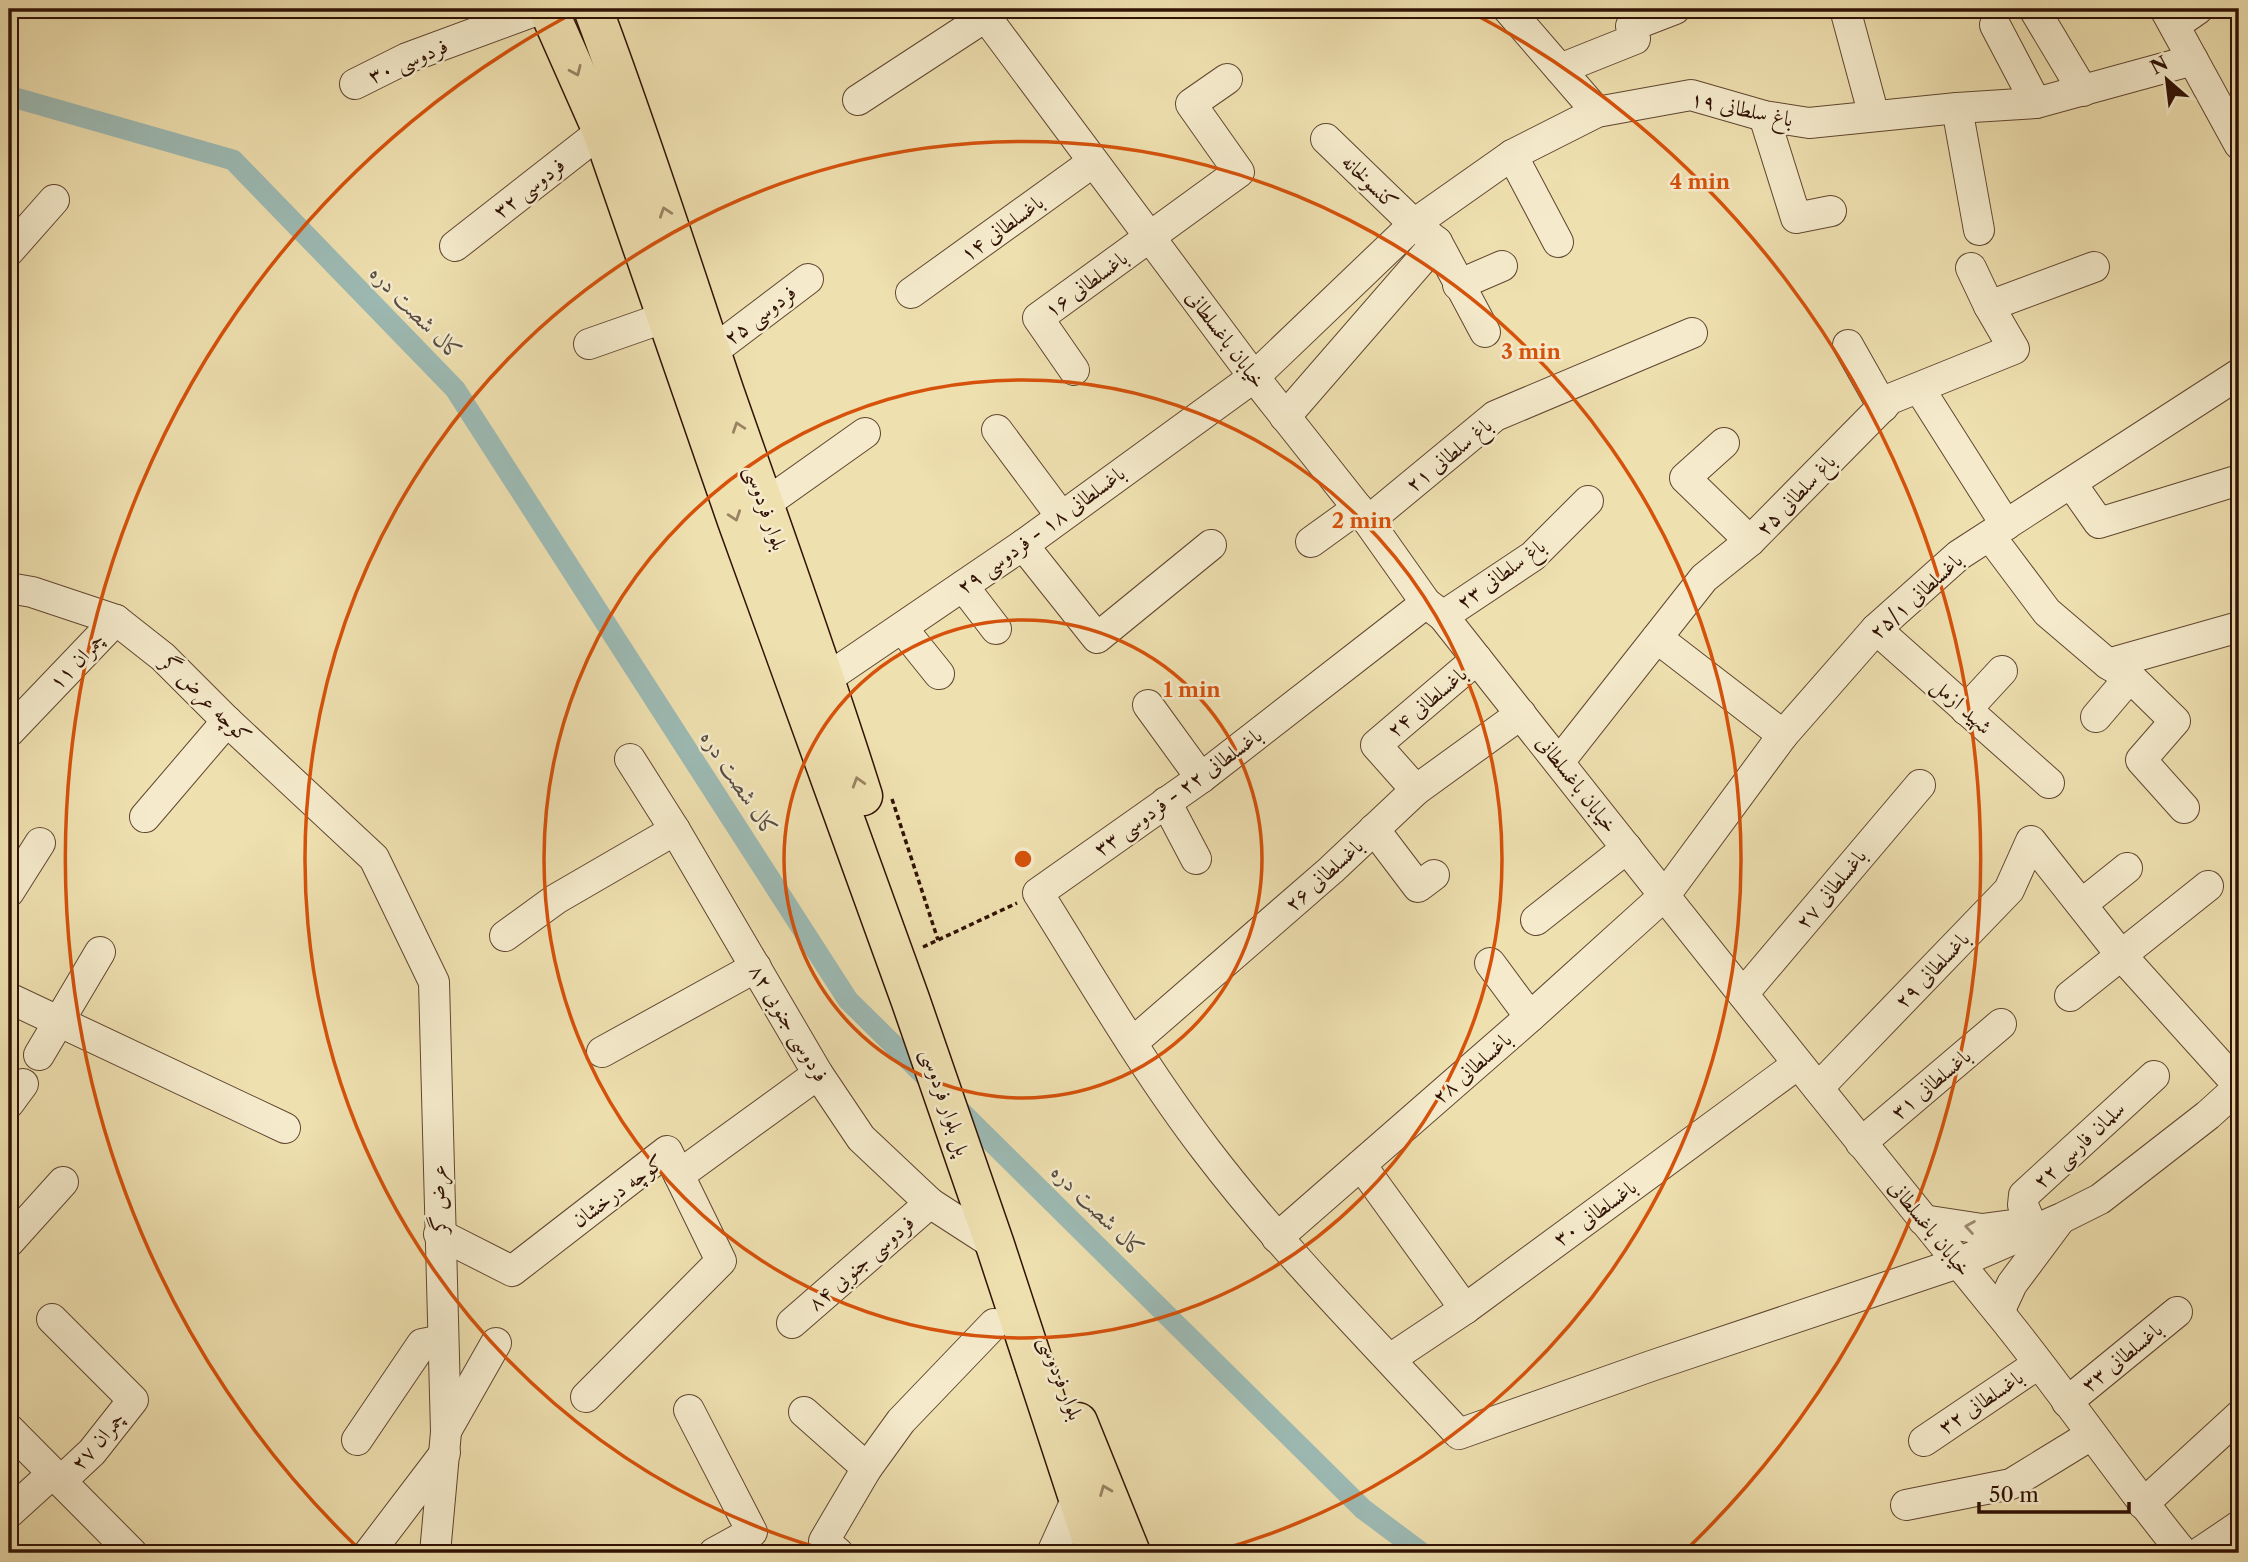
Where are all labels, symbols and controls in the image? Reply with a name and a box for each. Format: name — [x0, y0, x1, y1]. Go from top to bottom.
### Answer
street label: فردوسی ۳۰ — [364, 33, 453, 91]
north arrow — [2132, 46, 2202, 116]
text: N — [2147, 51, 2172, 79]
one-way arrow — [568, 64, 582, 76]
street label: باغ سلطانی ۱۹ — [1688, 85, 1795, 137]
street label: کنسولخانه — [1336, 149, 1404, 215]
street label: فردوسی ۳۲ — [488, 152, 571, 226]
text: 4 min — [1670, 169, 1731, 194]
street label: باغسلطانی ۱۴ — [955, 189, 1049, 267]
one-way arrow — [659, 206, 673, 218]
street label: باغسلطانی ۱۶ — [1039, 245, 1133, 323]
water label: کال شصت دره — [364, 259, 470, 367]
street label: فردوسی ۲۵ — [719, 279, 803, 352]
street label: خیابان باغسلطانی — [1180, 285, 1272, 393]
text: 3 min — [1501, 339, 1562, 364]
street label: باغ سلطانی ۲۱ — [1400, 412, 1501, 502]
one-way arrow — [732, 422, 746, 434]
street label: باغ سلطانی ۲۵ — [1751, 449, 1845, 545]
street label: باغسلطانی ۱۸ - فردوسی ۲۹ — [952, 460, 1131, 601]
street label: بلوار فردوسی — [737, 462, 793, 555]
text: 2 min — [1332, 508, 1393, 533]
one-way arrow — [727, 509, 741, 521]
street label: باغ سلطانی ۲۳ — [1451, 533, 1554, 619]
street label: باغسلطانی ۲۵/۱ — [1864, 547, 1968, 645]
street label: چمران ۱۱ — [44, 627, 110, 695]
street label: کوچه عرض گر — [152, 647, 257, 750]
street label: باغسلطانی ۲۴ — [1382, 661, 1472, 743]
street label: شهید ازمل — [1925, 672, 1997, 741]
text: 1 min — [1163, 677, 1221, 702]
street label: باغسلطانی ۲۲ - فردوسی ۳۳ — [1089, 722, 1268, 863]
water label: کال شصت دره — [695, 725, 785, 843]
street label: خیابان باغسلطانی — [1531, 730, 1623, 838]
one-way arrow — [852, 776, 867, 788]
street label: باغسلطانی ۲۶ — [1279, 833, 1369, 917]
street label: باغسلطانی ۲۷ — [1790, 844, 1872, 934]
centre of rings — [1011, 847, 1035, 871]
street label: باغسلطانی ۲۹ — [1889, 926, 1975, 1014]
street label: فردوسی جنوبی ۸۲ — [742, 959, 834, 1088]
street label: باغسلطانی ۲۸ — [1427, 1026, 1517, 1110]
street label: باغسلطانی ۳۱ — [1886, 1043, 1976, 1125]
street label: پل بلوار فردوسی — [914, 1045, 977, 1161]
street label: سلمان فارسی ۲۲ — [2028, 1096, 2132, 1196]
street label: کوچه درخشان — [567, 1149, 670, 1234]
water label: کال شصت دره — [1046, 1158, 1152, 1264]
street label: عرض گر — [424, 1164, 455, 1236]
street label: باغسلطانی ۳۰ — [1548, 1174, 1642, 1252]
street label: خیابان باغسلطانی — [1883, 1174, 1977, 1282]
street label: فردوسی جنوبی ۸۴ — [802, 1210, 921, 1318]
one-way arrow — [1964, 1220, 1976, 1235]
street label: باغسلطانی ۳۳ — [2076, 1316, 2168, 1398]
street label: بلوار فردوسی — [1031, 1332, 1089, 1425]
street label: باغسلطانی ۳۲ — [1934, 1364, 2028, 1440]
street label: چمران ۲۷ — [65, 1406, 131, 1476]
scale bar — [1979, 1471, 2129, 1515]
text: 50 m — [1989, 1482, 2039, 1507]
one-way arrow — [1099, 1485, 1113, 1497]

